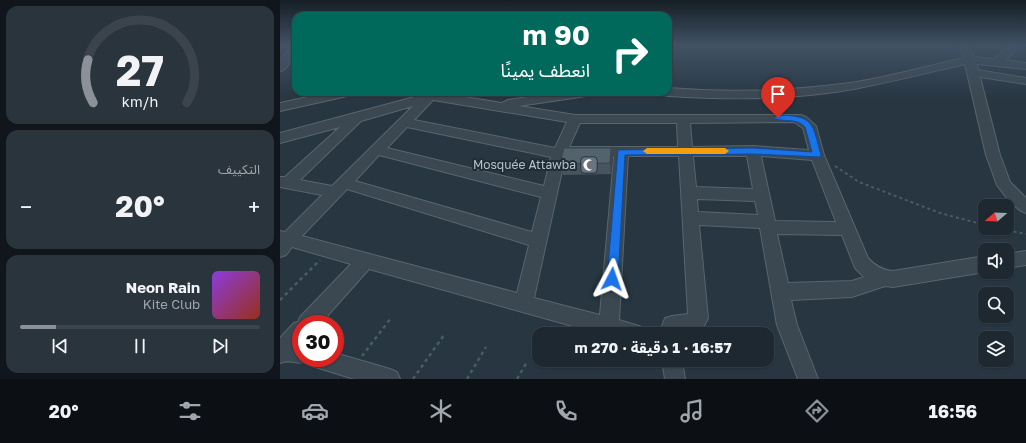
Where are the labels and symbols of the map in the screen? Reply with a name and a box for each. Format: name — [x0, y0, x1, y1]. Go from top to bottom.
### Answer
pin — [761, 77, 795, 118]
mosque icon: Mosquée Attawba — [579, 155, 599, 175]
place label: Mosquée Attawba — [473, 157, 576, 172]
north arrow — [978, 199, 1014, 235]
position arrow — [591, 258, 633, 300]
speed limit sign: 30 — [292, 315, 344, 367]

